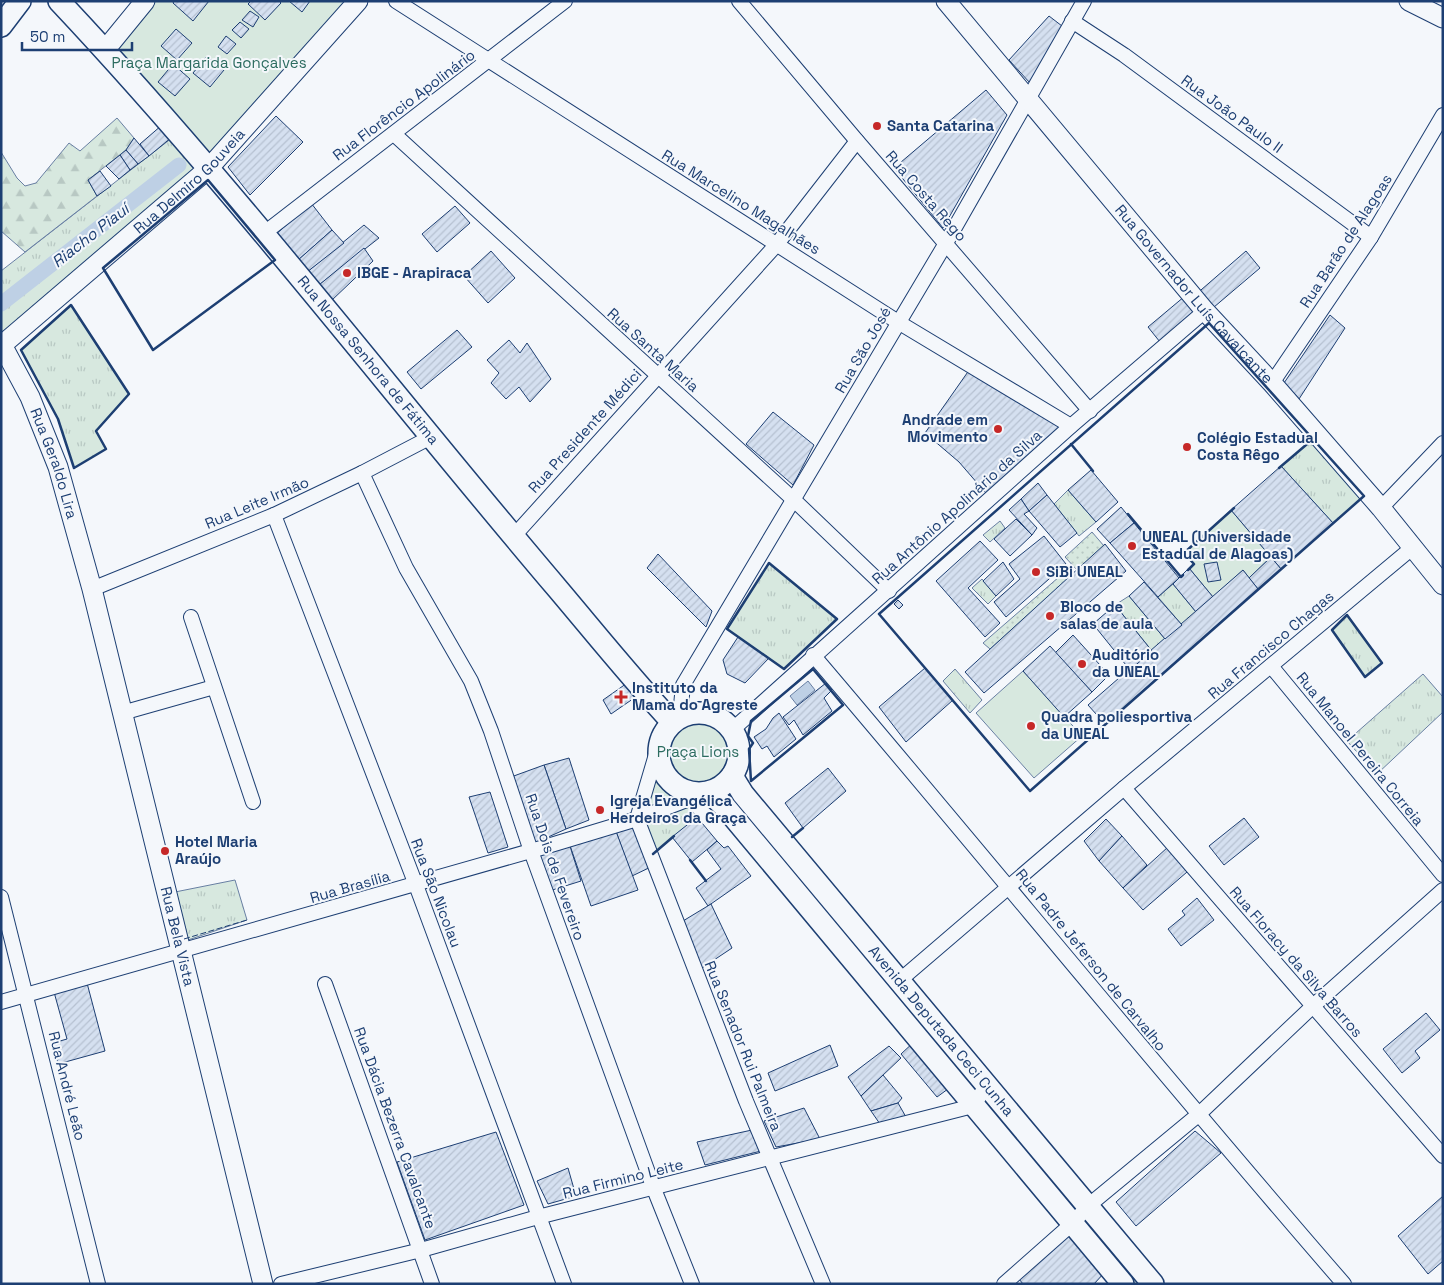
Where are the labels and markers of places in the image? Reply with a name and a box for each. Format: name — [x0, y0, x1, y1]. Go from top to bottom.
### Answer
place label: Santa Catarina — [887, 116, 995, 135]
marker: Santa Catarina — [871, 120, 883, 132]
place label: IBGE - Arapiraca — [357, 263, 472, 282]
marker: IBGE - Arapiraca — [341, 267, 353, 279]
place label: Andrade em Movimento — [902, 410, 988, 446]
marker: Andrade em Movimento — [992, 423, 1004, 435]
place label: Colégio Estadual Costa Rêgo — [1197, 428, 1318, 464]
marker: Colégio Estadual Costa Rêgo — [1181, 441, 1193, 453]
place label: UNEAL (Universidade Estadual de Alagoas) — [1142, 527, 1294, 563]
marker: UNEAL (Universidade Estadual de Alagoas) — [1126, 540, 1138, 552]
place label: SiBi UNEAL — [1046, 562, 1123, 581]
marker: SiBi UNEAL — [1030, 566, 1042, 578]
place label: Bloco de salas de aula — [1060, 597, 1153, 633]
marker: Bloco de salas de aula — [1044, 610, 1056, 622]
place label: Auditório da UNEAL — [1092, 645, 1160, 681]
marker: Auditório da UNEAL — [1076, 658, 1088, 670]
place label: Instituto da Mama do Agreste — [632, 678, 758, 714]
marker: Instituto da Mama do Agreste — [614, 690, 628, 704]
place label: Quadra poliesportiva da UNEAL — [1041, 707, 1193, 743]
marker: Quadra poliesportiva da UNEAL — [1025, 720, 1037, 732]
place label: Igreja Evangélica Herdeiros da Graça — [610, 791, 747, 827]
marker: Igreja Evangélica Herdeiros da Graça — [594, 804, 606, 816]
place label: Hotel Maria Araújo — [175, 832, 258, 868]
marker: Hotel Maria Araújo — [159, 845, 171, 857]

